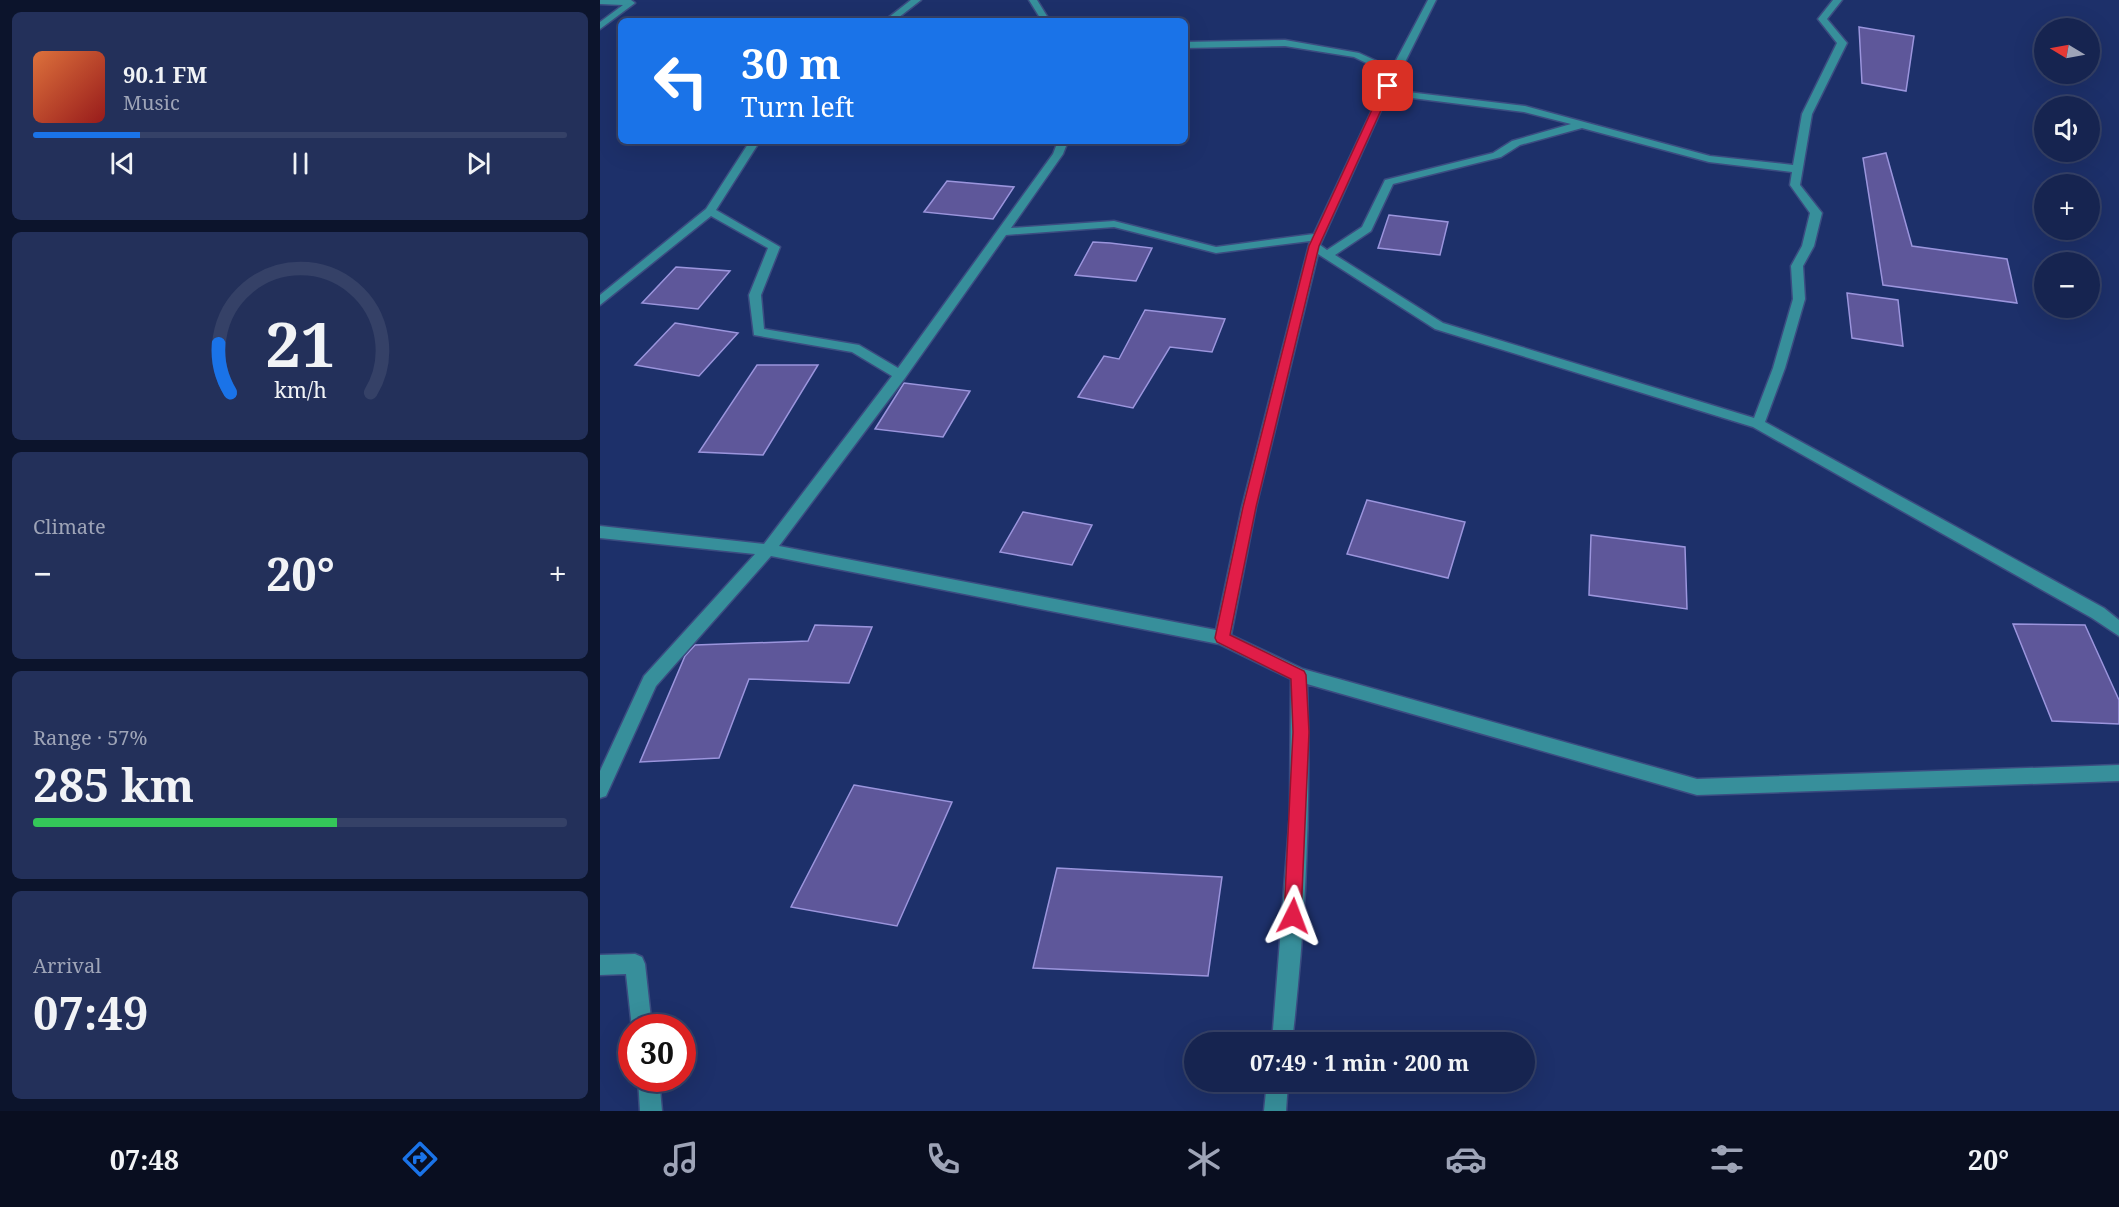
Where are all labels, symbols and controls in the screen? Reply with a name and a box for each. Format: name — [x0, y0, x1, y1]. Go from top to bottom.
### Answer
north arrow — [2034, 18, 2100, 84]
map controls — [2034, 18, 2100, 318]
text: 30 m — [741, 34, 841, 91]
icon: left — [642, 42, 720, 120]
text: 90.1 FM — [123, 59, 207, 89]
pin — [1362, 60, 1413, 111]
icon: arrive — [1371, 69, 1404, 102]
text: Turn left — [741, 88, 854, 125]
text: Music — [123, 89, 180, 116]
button: sound — [2034, 96, 2100, 162]
icon: previous — [106, 147, 139, 180]
icon: pause — [284, 147, 317, 180]
icon: next — [462, 147, 495, 180]
button: + — [2034, 174, 2100, 240]
button: − — [2034, 252, 2100, 318]
text: 21 — [265, 300, 335, 385]
text: km/h — [274, 375, 327, 404]
text: Climate — [33, 513, 106, 540]
text: 20° — [266, 543, 335, 604]
text: − — [33, 551, 52, 596]
text: + — [549, 551, 567, 596]
text: Range · 57% — [33, 724, 147, 751]
text: 285 km — [33, 754, 194, 815]
position arrow — [1261, 884, 1325, 948]
text: Arrival — [33, 952, 101, 979]
text: 07:49 — [33, 982, 148, 1043]
speed limit sign: 30 — [618, 1014, 696, 1092]
text: 07:49 · 1 min · 200 m — [1250, 1047, 1469, 1077]
icon: directions — [399, 1138, 441, 1180]
icon: music — [660, 1138, 702, 1180]
icon: phone — [922, 1138, 964, 1180]
icon: climate — [1183, 1138, 1225, 1180]
icon: car — [1445, 1138, 1487, 1180]
icon: filters — [1706, 1138, 1748, 1180]
text: 07:48 — [110, 1141, 179, 1178]
text: 20° — [1968, 1141, 2009, 1178]

